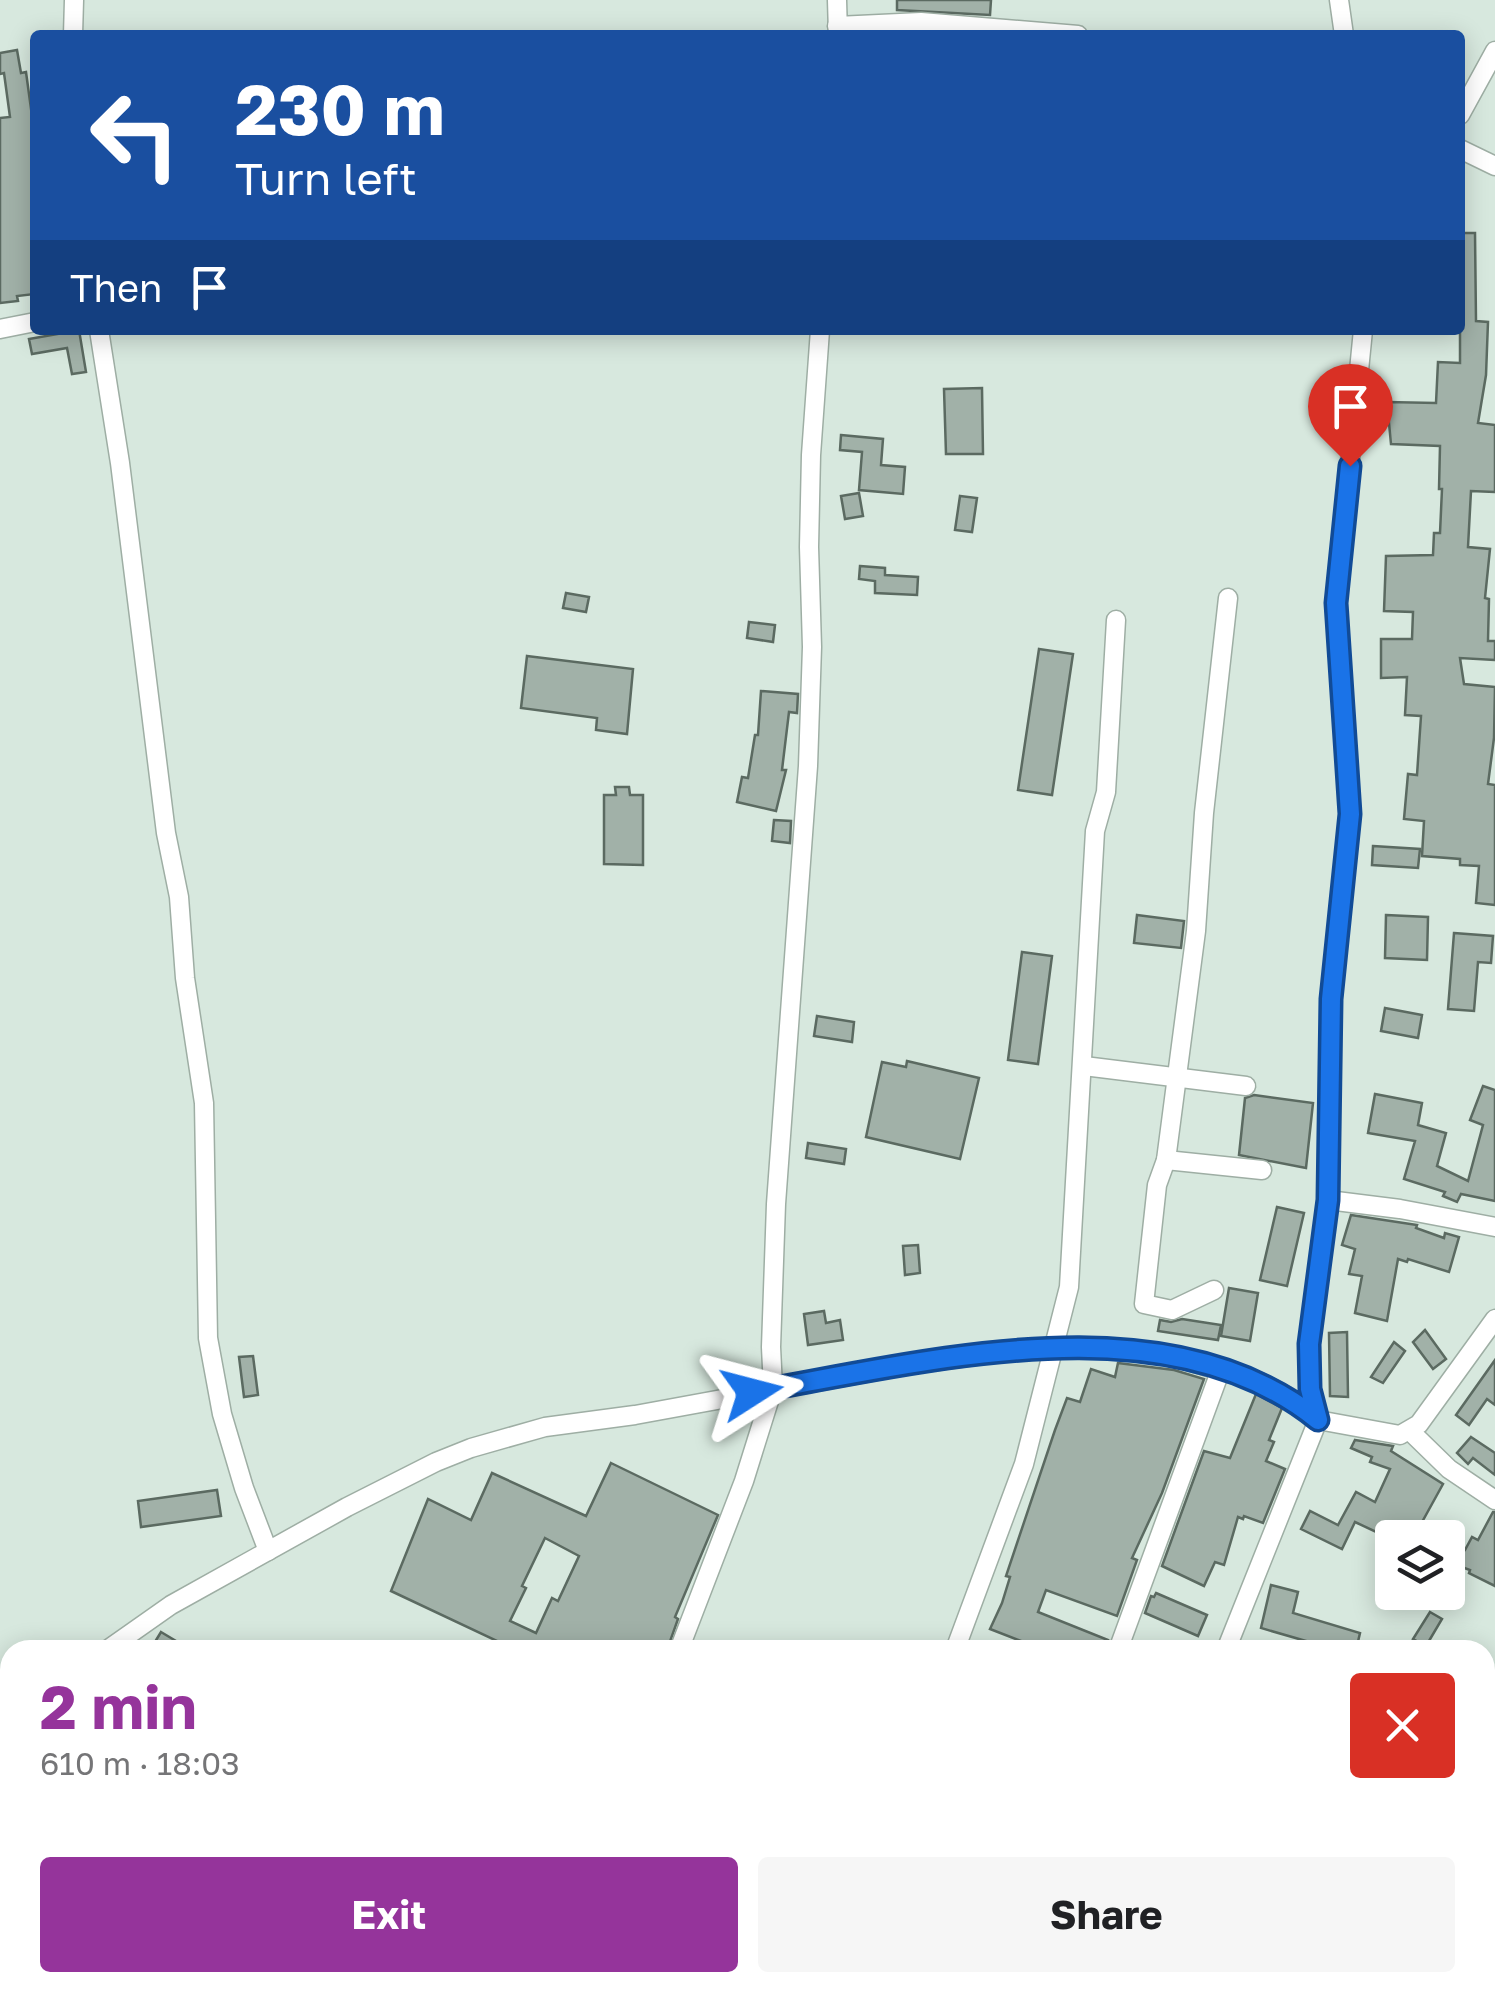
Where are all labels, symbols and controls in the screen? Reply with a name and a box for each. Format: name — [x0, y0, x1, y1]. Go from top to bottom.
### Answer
text: 230 m — [235, 66, 445, 150]
icon: left — [70, 70, 200, 200]
text: Turn left — [235, 151, 417, 205]
icon: arrive — [182, 260, 237, 315]
text: Then — [70, 265, 162, 310]
pin — [1308, 364, 1393, 467]
icon: arrive — [1323, 379, 1378, 434]
position arrow — [700, 1340, 804, 1444]
map controls — [1375, 1520, 1465, 1610]
button: layers — [1375, 1520, 1465, 1610]
text: 2 min — [40, 1670, 197, 1742]
button: close — [1350, 1673, 1455, 1778]
text: 610 m · 18:03 — [40, 1744, 240, 1782]
button: Exit — [40, 1857, 738, 1972]
button: Share — [758, 1857, 1455, 1972]

